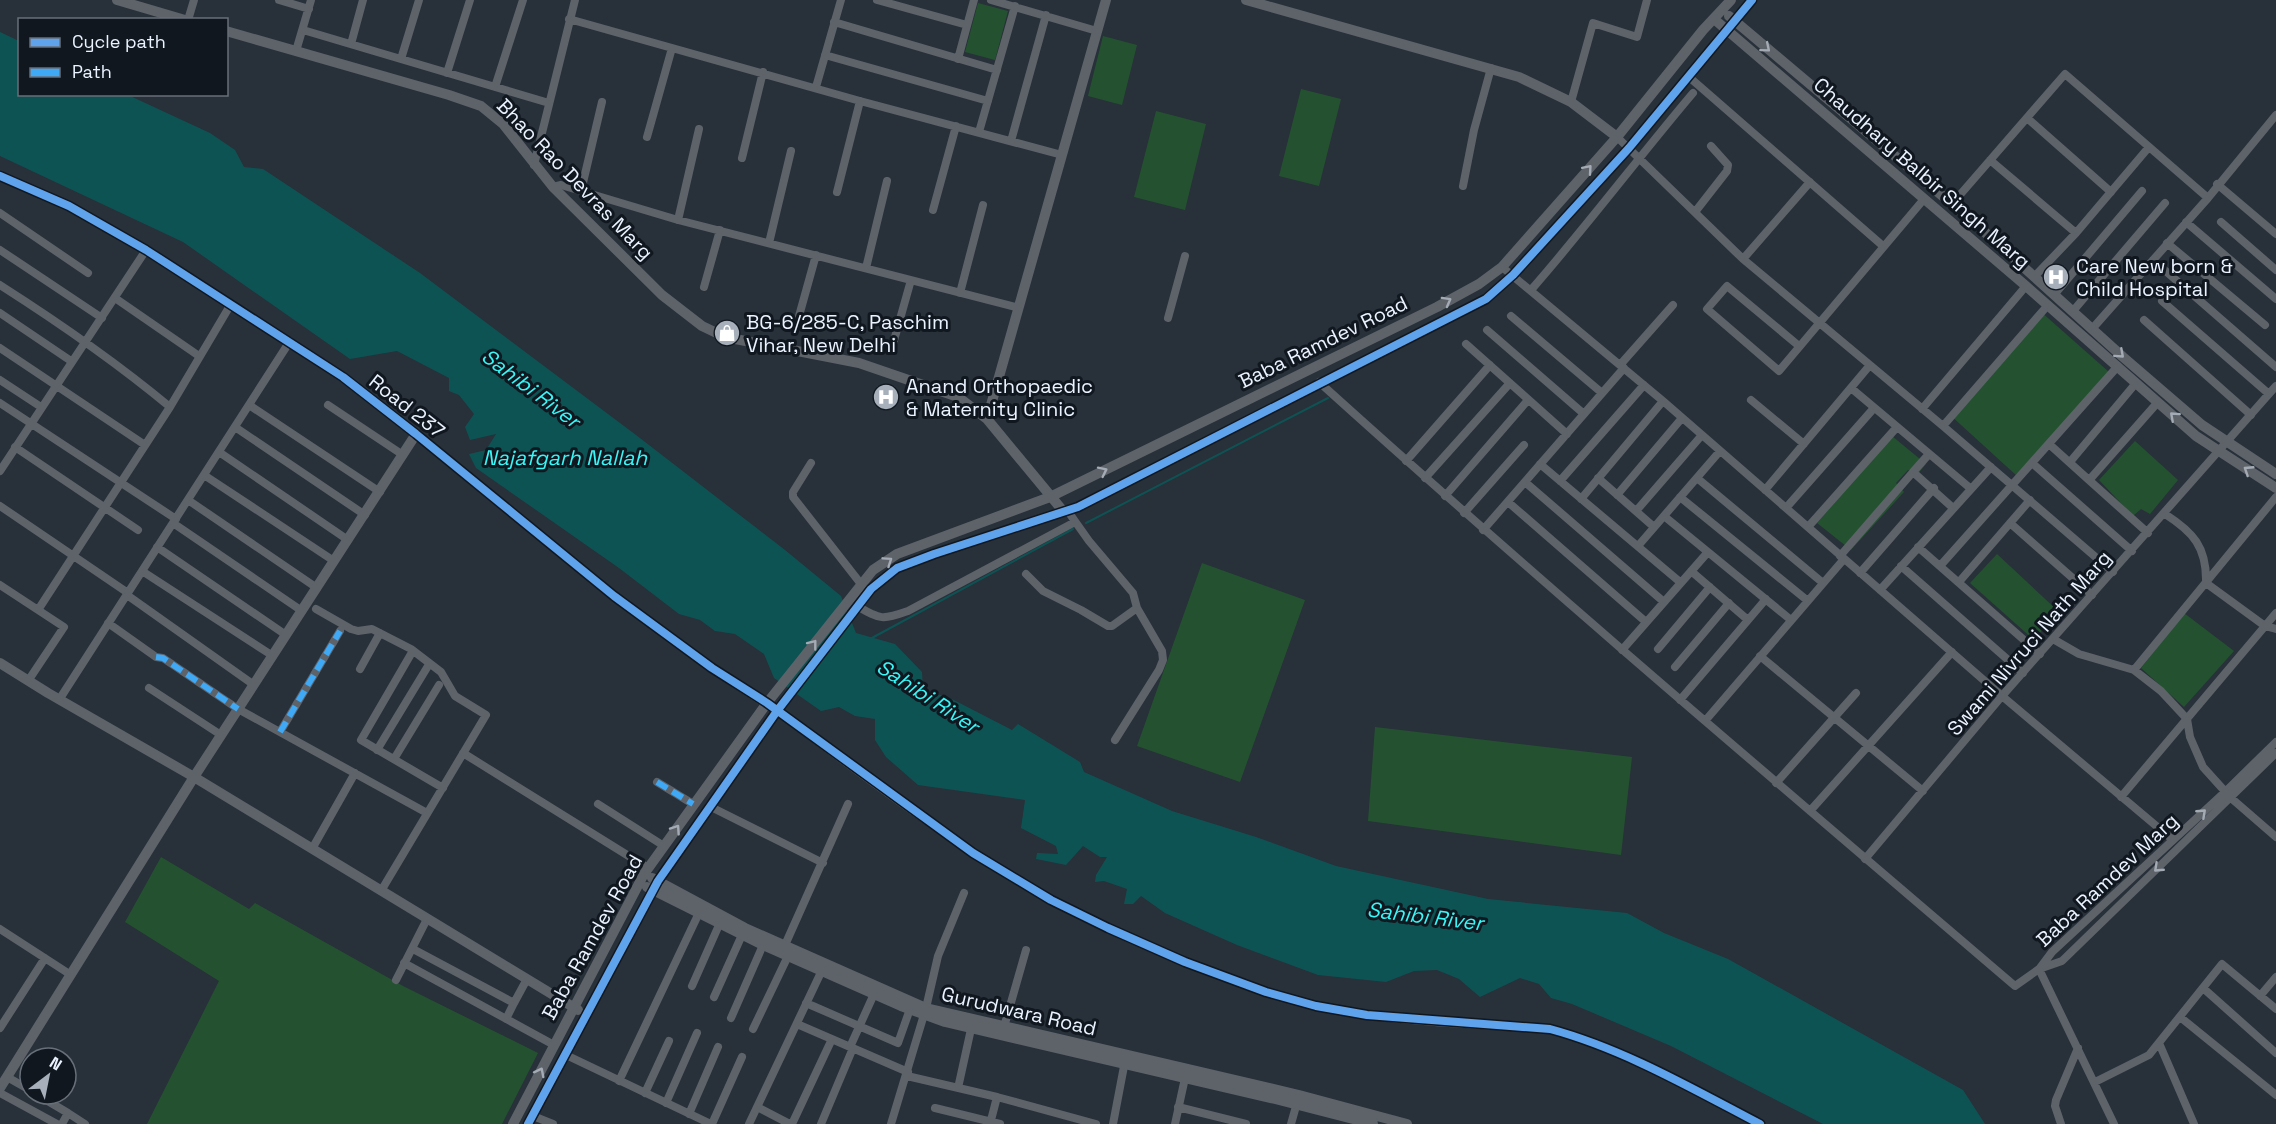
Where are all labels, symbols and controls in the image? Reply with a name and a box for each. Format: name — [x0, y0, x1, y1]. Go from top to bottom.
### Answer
legend — [18, 18, 228, 96]
text: Cycle path — [72, 30, 166, 53]
one-way arrow — [1759, 40, 1770, 51]
text: Path — [72, 60, 112, 83]
street label: Chaudhary Balbir Singh Marg — [1808, 72, 2036, 274]
street label: Bhao Rao Devras Marg — [491, 93, 659, 265]
one-way arrow — [1581, 166, 1592, 176]
place label: Care New born & Child Hospital — [2076, 253, 2233, 302]
hospital icon: Care New born & Child Hospital — [2041, 262, 2071, 292]
street label: Baba Ramdev Road — [1234, 290, 1412, 394]
one-way arrow — [1441, 297, 1451, 308]
place label: BG-6/285-C, Paschim Vihar, New Delhi — [746, 309, 949, 358]
shop icon: BG-6/285-C, Paschim Vihar, New Delhi — [712, 318, 742, 348]
water label: Sahibi River — [476, 342, 587, 435]
one-way arrow — [2113, 347, 2124, 358]
street label: Road 237 — [364, 368, 450, 444]
place label: Anand Orthopaedic & Maternity Clinic — [906, 373, 1093, 422]
hospital icon: Anand Orthopaedic & Maternity Clinic — [871, 382, 901, 412]
one-way arrow — [2170, 412, 2181, 423]
water label: Najafgarh Nallah — [483, 444, 648, 471]
one-way arrow — [2244, 466, 2255, 477]
one-way arrow — [1096, 467, 1107, 478]
street label: Swami Nivruci Nath Marg — [1941, 545, 2117, 741]
one-way arrow — [881, 557, 892, 568]
one-way arrow — [806, 640, 817, 651]
water label: Sahibi River — [872, 653, 986, 740]
street label: Baba Ramdev Marg — [2031, 808, 2183, 952]
one-way arrow — [2196, 809, 2206, 820]
one-way arrow — [669, 825, 680, 836]
street label: Baba Ramdev Road — [536, 850, 648, 1024]
one-way arrow — [2155, 861, 2165, 872]
water label: Sahibi River — [1365, 895, 1487, 937]
street label: Gurudwara Road — [939, 981, 1099, 1041]
north arrow — [18, 1046, 78, 1106]
text: N — [46, 1052, 66, 1075]
one-way arrow — [533, 1068, 545, 1079]

